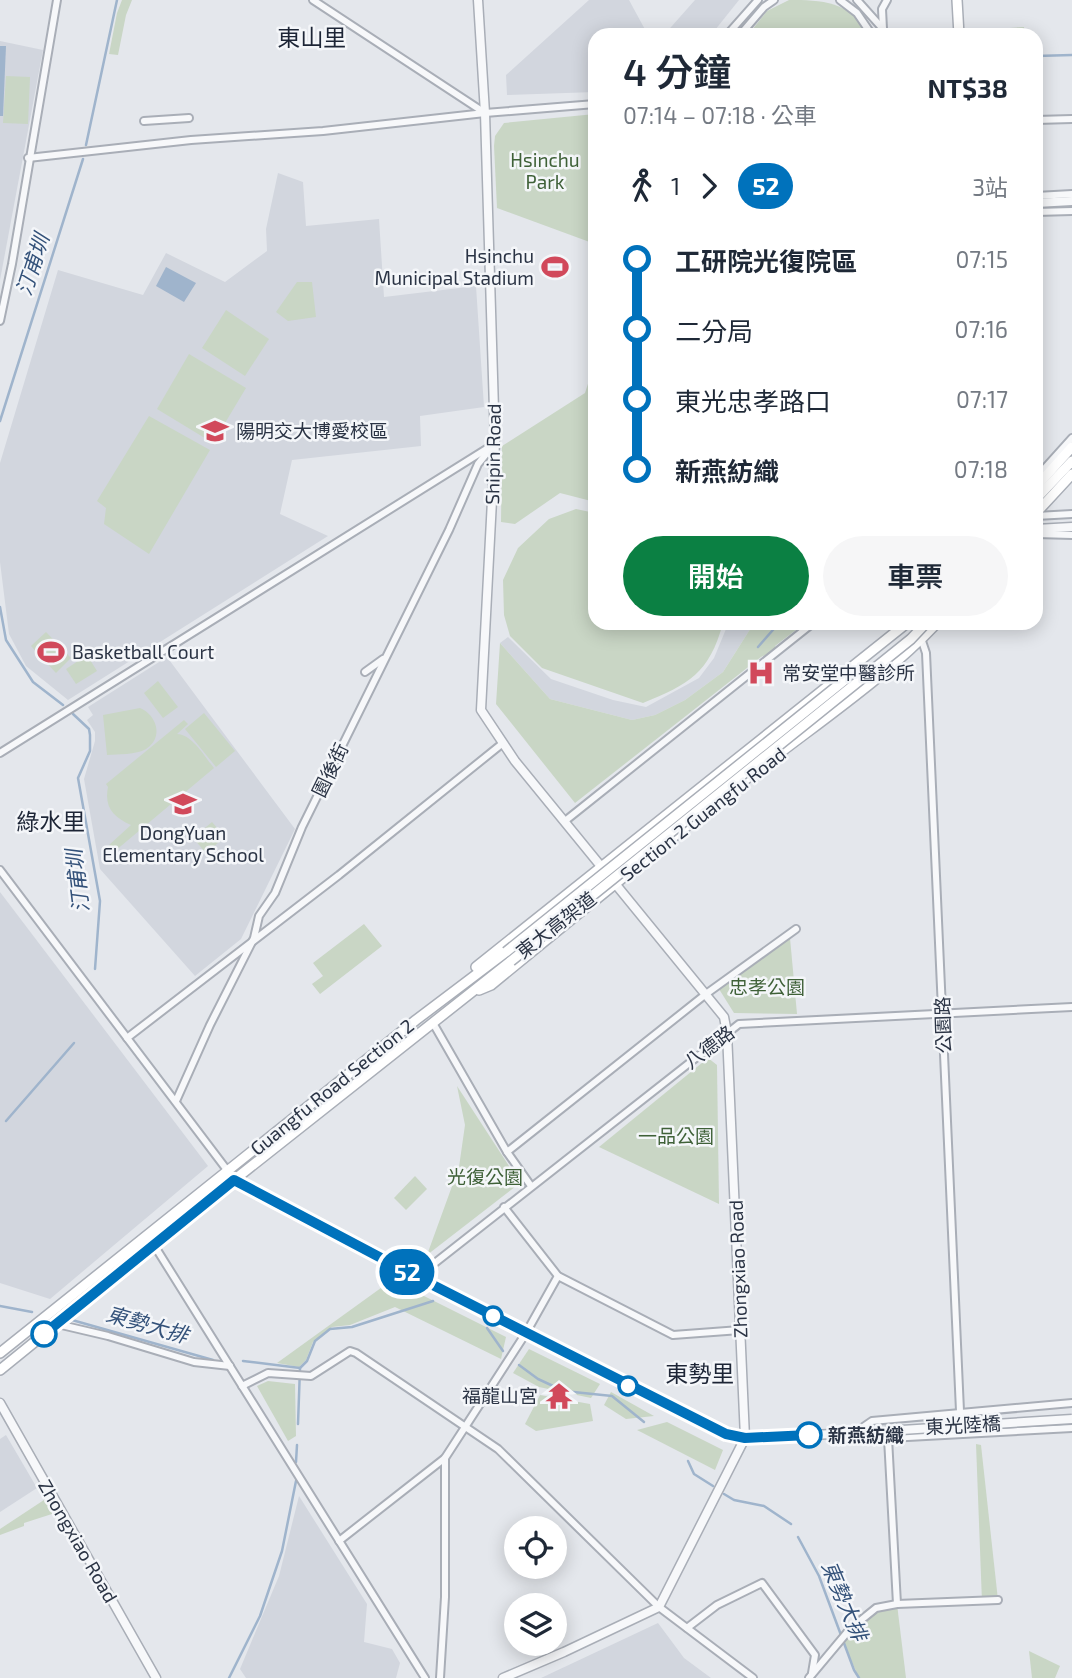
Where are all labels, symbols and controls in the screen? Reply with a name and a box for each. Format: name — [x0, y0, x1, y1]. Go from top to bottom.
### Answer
district label: 東山里 — [278, 23, 347, 51]
text: 4 分鐘 — [623, 48, 731, 94]
text: NT$38 — [928, 72, 1008, 103]
text: 07:14 – 07:18 · 公車 — [623, 101, 817, 129]
park label: Hsinchu Park — [510, 148, 580, 193]
icon: walk — [623, 167, 661, 205]
icon: forward — [690, 167, 728, 205]
text: 52 — [752, 171, 779, 200]
text: 1 — [671, 172, 680, 200]
text: 3站 — [972, 173, 1008, 201]
water label: 汀甫圳 — [10, 228, 54, 298]
place label: Hsinchu Municipal Stadium — [375, 244, 534, 289]
text: 工研院光復院區 — [675, 245, 857, 276]
text: 07:15 — [955, 245, 1008, 273]
sports icon: Hsinchu Municipal Stadium — [540, 252, 570, 282]
text: 二分局 — [675, 315, 753, 346]
text: 07:16 — [955, 315, 1008, 343]
text: 東光忠孝路口 — [675, 385, 831, 416]
text: 07:17 — [956, 385, 1008, 413]
street label: Shipin Road — [480, 403, 505, 505]
school or university icon: 陽明交大博愛校區 — [200, 416, 230, 446]
place label: 陽明交大博愛校區 — [236, 419, 388, 442]
text: 新燕紡織 — [675, 455, 779, 486]
text: 07:18 — [954, 455, 1008, 483]
button: 開始 — [623, 536, 809, 616]
button: 車票 — [823, 536, 1008, 616]
sports icon: Basketball Court — [36, 637, 66, 667]
place label: Basketball Court — [72, 640, 214, 663]
hospital icon: 常安堂中醫診所 — [746, 658, 776, 688]
place label: 常安堂中醫診所 — [782, 661, 915, 684]
street label: 園後街 — [307, 739, 352, 800]
street label: Section 2 Guangfu Road — [615, 742, 790, 885]
school or university icon: DongYuan Elementary School — [168, 789, 198, 819]
district label: 綠水里 — [17, 807, 86, 835]
place label: DongYuan Elementary School — [102, 821, 264, 866]
water label: 汀甫圳 — [60, 845, 93, 914]
street label: 東大高架道 — [511, 886, 600, 963]
park label: 忠孝公園 — [729, 975, 805, 998]
street label: 公園路 — [930, 996, 955, 1054]
street label: Guangfu Road Section 2 — [245, 1013, 418, 1160]
street label: 八德路 — [679, 1020, 738, 1073]
park label: 一品公園 — [638, 1124, 714, 1147]
park label: 光復公園 — [447, 1165, 523, 1188]
street label: Zhongxiao Road — [724, 1200, 751, 1338]
line badge: 52 — [376, 1249, 438, 1295]
text: 52 — [393, 1257, 421, 1286]
water label: 東勢大排 — [104, 1300, 194, 1348]
unlabelled marker — [483, 1306, 503, 1326]
unlabelled marker — [31, 1321, 57, 1347]
district label: 東勢里 — [666, 1359, 735, 1387]
unlabelled marker — [618, 1376, 638, 1396]
temple icon: 福龍山宮 — [544, 1381, 574, 1411]
place label: 福龍山宮 — [462, 1384, 538, 1407]
street label: 東光陸橋 — [924, 1411, 1002, 1438]
marker: 新燕紡織 — [796, 1422, 822, 1448]
place label: 新燕紡織 — [828, 1423, 904, 1446]
street label: Zhongxiao Road — [34, 1475, 123, 1606]
map controls — [504, 1516, 567, 1656]
button: locate — [504, 1516, 567, 1579]
water label: 東勢大排 — [817, 1557, 874, 1647]
button: layers — [504, 1593, 567, 1656]

